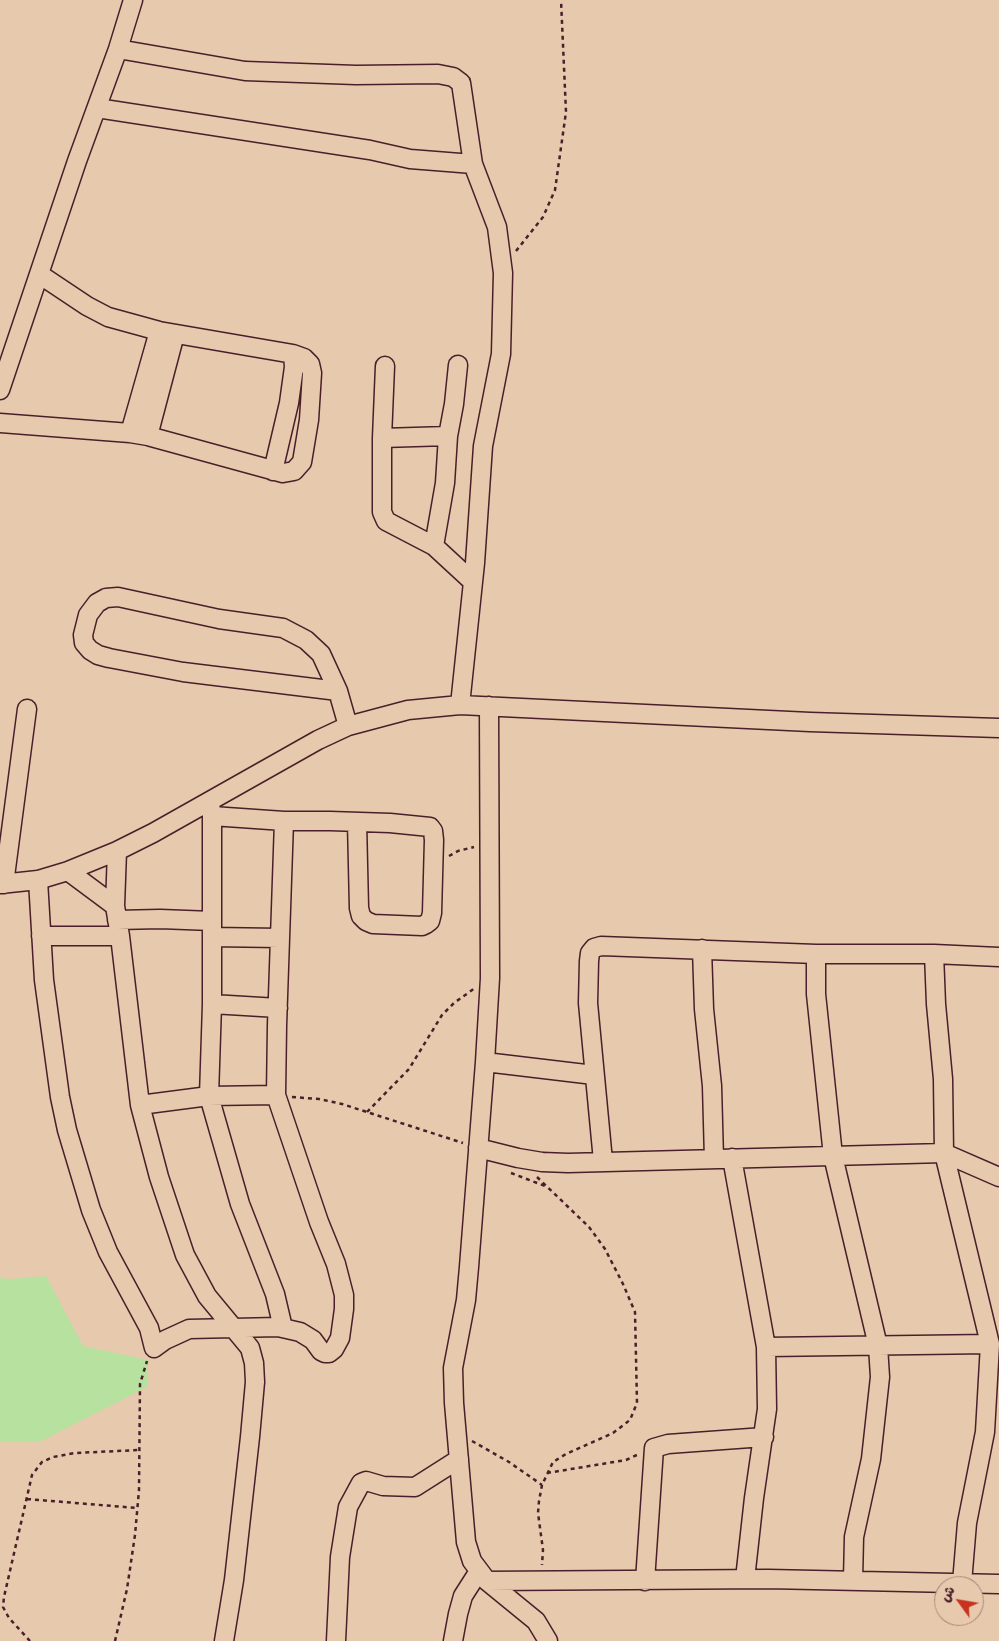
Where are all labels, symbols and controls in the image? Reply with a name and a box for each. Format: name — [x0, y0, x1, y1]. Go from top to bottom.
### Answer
north arrow — [934, 1576, 984, 1626]
text: ش — [935, 1582, 959, 1605]

